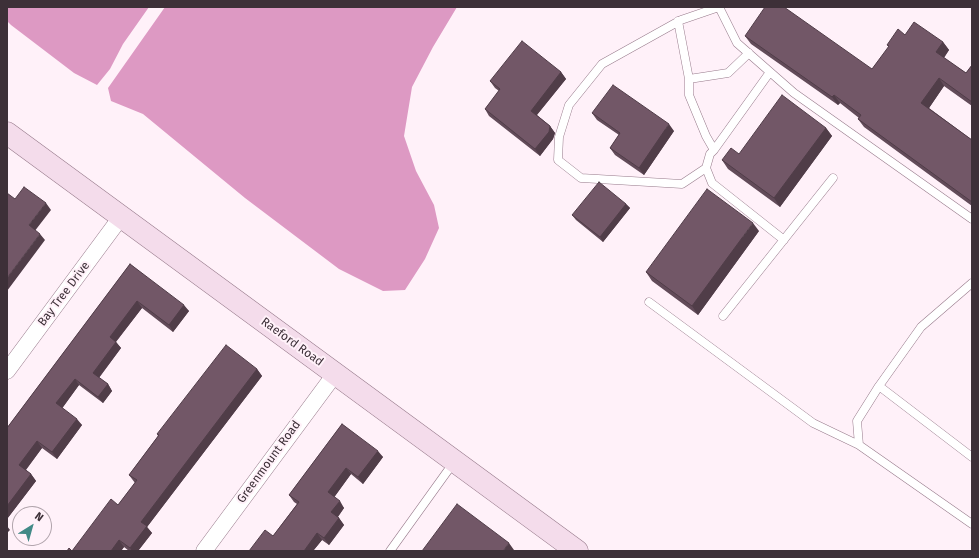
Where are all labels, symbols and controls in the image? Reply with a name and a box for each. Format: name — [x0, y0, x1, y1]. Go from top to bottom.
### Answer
street label: Bay Tree Drive — [35, 259, 93, 329]
street label: Raeford Road — [258, 315, 326, 369]
street label: Greenmount Road — [234, 418, 304, 506]
north arrow — [12, 506, 52, 546]
text: N — [32, 509, 46, 524]

